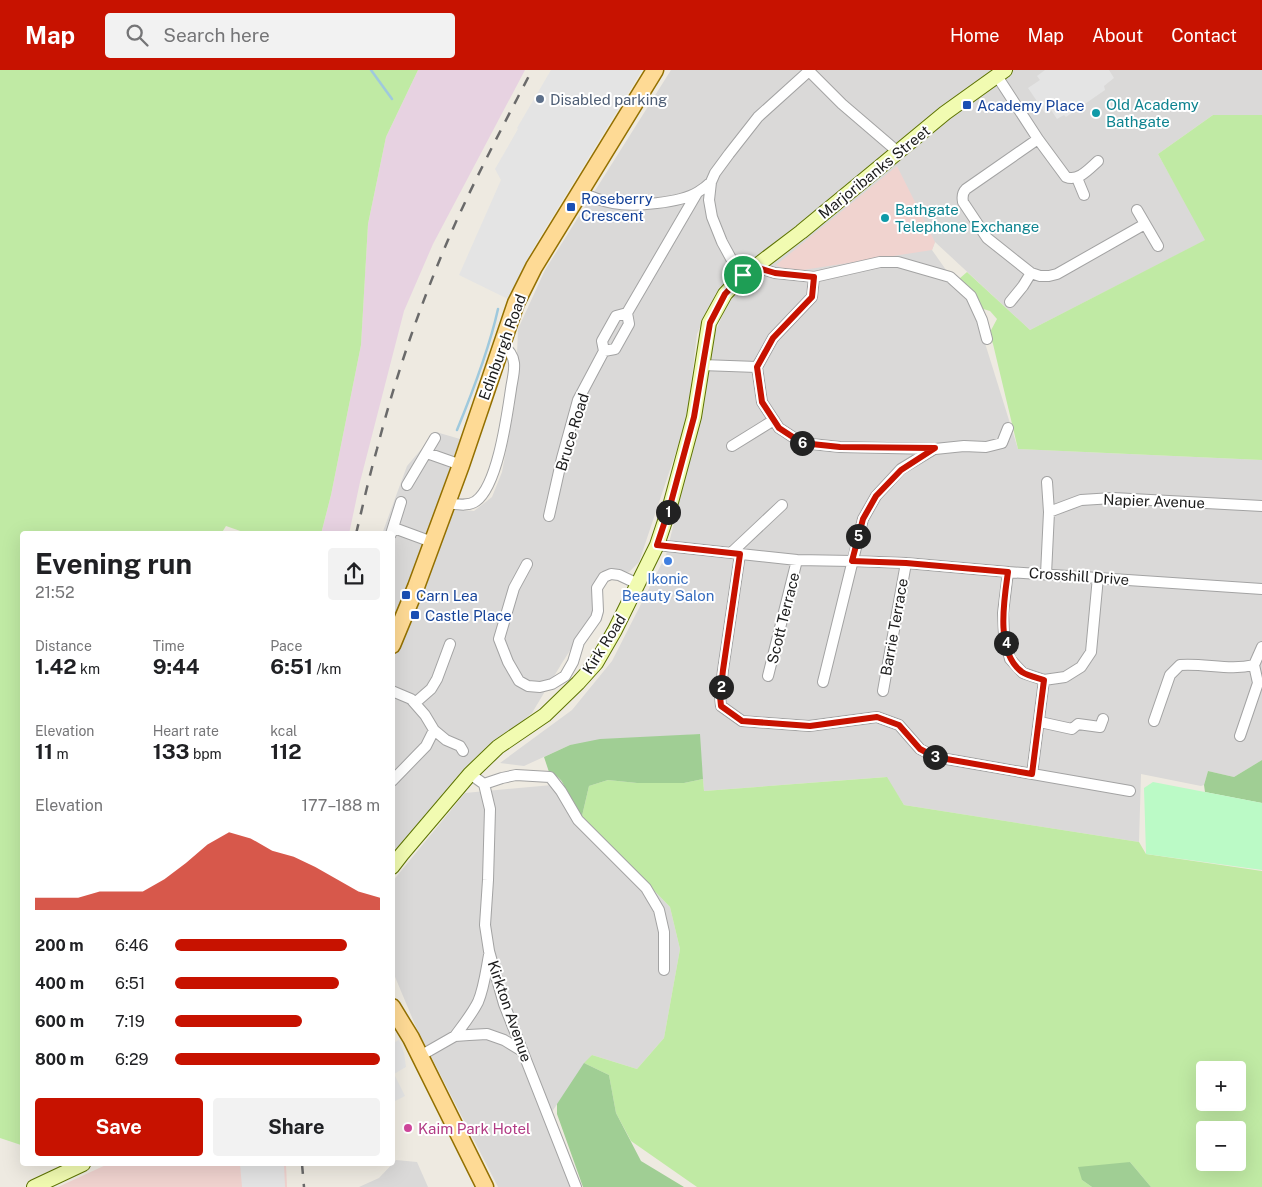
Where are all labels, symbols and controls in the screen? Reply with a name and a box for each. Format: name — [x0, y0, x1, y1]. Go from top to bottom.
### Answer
search box — [105, 13, 455, 58]
text: Map — [25, 21, 75, 49]
icon: search — [123, 21, 151, 49]
text: Search here — [163, 24, 270, 46]
text: Home — [950, 25, 1000, 46]
text: Map — [1028, 25, 1064, 46]
text: About — [1092, 25, 1143, 46]
text: Contact — [1171, 25, 1237, 46]
place label: Disabled parking — [550, 91, 667, 108]
marker: Disabled parking — [534, 93, 546, 105]
place label: Old Academy Bathgate — [1106, 96, 1199, 130]
place label: Academy Place — [977, 97, 1085, 114]
marker: Academy Place — [961, 99, 973, 111]
marker: Old Academy Bathgate — [1090, 107, 1102, 119]
street label: Marjoribanks Street — [815, 122, 933, 222]
place label: Roseberry Crescent — [581, 190, 653, 224]
marker: Roseberry Crescent — [565, 201, 577, 213]
place label: Bathgate Telephone Exchange — [895, 201, 1039, 235]
marker: Bathgate Telephone Exchange — [879, 212, 891, 224]
pin — [722, 254, 764, 296]
icon: arrive — [729, 261, 757, 289]
street label: Edinburgh Road — [475, 292, 529, 402]
street label: Bruce Road — [552, 391, 592, 473]
pin: 6 — [790, 430, 814, 456]
text: 6 — [798, 435, 807, 451]
street label: Napier Avenue — [1103, 491, 1205, 511]
pin: 1 — [656, 500, 680, 524]
text: 1 — [666, 504, 672, 520]
pin: 5 — [846, 524, 870, 548]
text: 5 — [854, 528, 863, 544]
text: Evening run — [35, 547, 192, 580]
button: share — [328, 548, 380, 600]
marker: Ikonic Beauty Salon — [662, 555, 674, 567]
street label: Crosshill Drive — [1028, 564, 1130, 588]
place label: Ikonic Beauty Salon — [622, 570, 714, 604]
street label: Scott Terrace — [763, 571, 803, 665]
street label: Barrie Terrace — [877, 577, 911, 677]
text: 21:52 — [35, 583, 74, 602]
place label: Carn Lea — [416, 587, 478, 604]
marker: Carn Lea — [400, 589, 412, 601]
place label: Castle Place — [425, 607, 512, 624]
marker: Castle Place — [409, 609, 421, 621]
street label: Kirk Road — [579, 611, 629, 677]
pin: 4 — [994, 630, 1018, 656]
text: 4 — [1002, 635, 1011, 651]
text: Distance — [35, 638, 92, 654]
text: Time — [153, 638, 185, 654]
text: Pace — [270, 638, 302, 654]
text: 1.42 — [35, 654, 77, 679]
text: 9:44 — [153, 654, 200, 679]
text: 6:51 — [270, 654, 313, 679]
text: km — [77, 661, 100, 677]
text: /km — [313, 661, 341, 677]
pin: 2 — [708, 674, 734, 700]
text: 2 — [717, 679, 726, 695]
text: Elevation — [35, 723, 94, 739]
text: Heart rate — [153, 723, 219, 739]
text: kcal — [270, 723, 297, 739]
text: 11 — [35, 739, 53, 764]
text: 133 — [153, 739, 190, 764]
text: 112 — [270, 739, 302, 764]
pin: 3 — [922, 744, 948, 770]
text: m — [53, 746, 69, 762]
text: bpm — [190, 746, 222, 762]
text: 3 — [931, 749, 940, 765]
text: Elevation — [35, 796, 103, 815]
text: 177–188 m — [302, 796, 380, 815]
text: 200 m — [35, 936, 84, 955]
text: 6:46 — [115, 936, 148, 955]
street label: Kirkton Avenue — [485, 958, 535, 1064]
text: 400 m — [35, 974, 84, 993]
text: 6:51 — [115, 974, 145, 993]
text: 600 m — [35, 1012, 84, 1031]
text: 7:19 — [115, 1012, 145, 1031]
text: 800 m — [35, 1050, 84, 1069]
text: 6:29 — [115, 1050, 148, 1069]
map controls — [1196, 1061, 1246, 1171]
button: + — [1196, 1061, 1246, 1111]
button: Save — [35, 1098, 203, 1156]
button: Share — [213, 1098, 380, 1156]
place label: Kaim Park Hotel — [418, 1120, 531, 1137]
button: − — [1196, 1121, 1246, 1171]
marker: Kaim Park Hotel — [402, 1122, 414, 1134]

